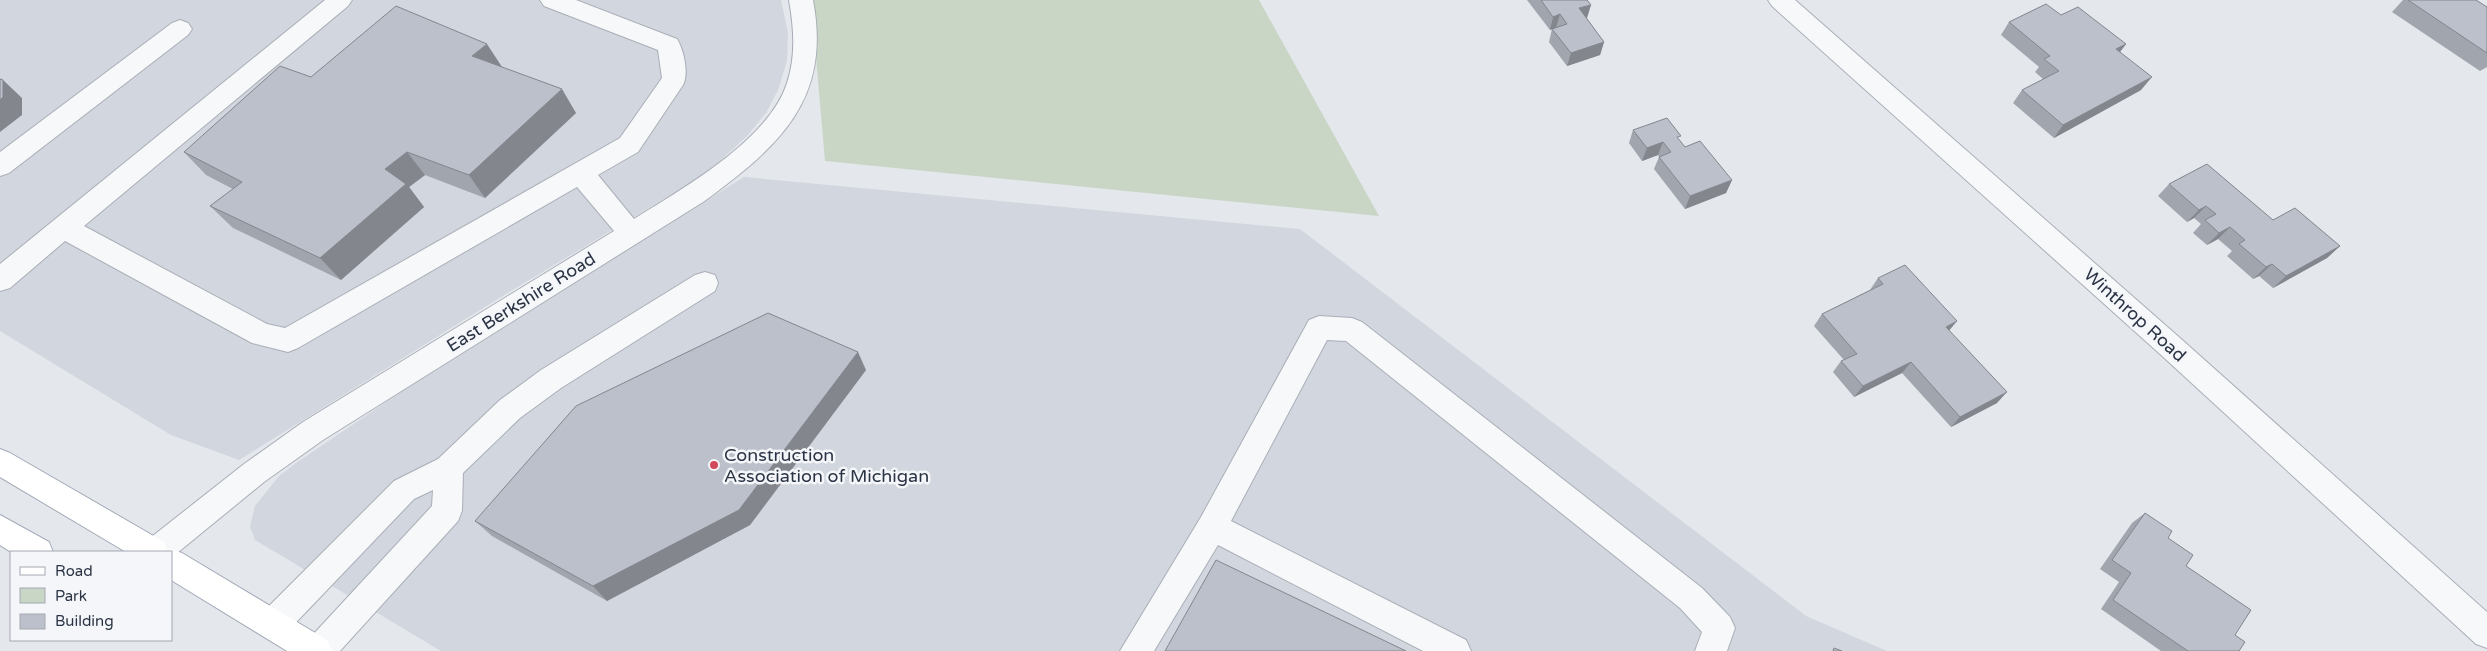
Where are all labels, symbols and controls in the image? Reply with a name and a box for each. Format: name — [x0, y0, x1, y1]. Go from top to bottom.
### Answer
street label: East Berkshire Road — [442, 247, 600, 357]
street label: Winthrop Road — [2079, 263, 2191, 367]
place label: Construction Association of Michigan — [724, 444, 929, 487]
marker: Construction Association of Michigan — [708, 459, 720, 471]
legend — [10, 551, 172, 641]
text: Road — [55, 562, 93, 580]
text: Park — [55, 587, 87, 605]
text: Building — [55, 612, 114, 630]

